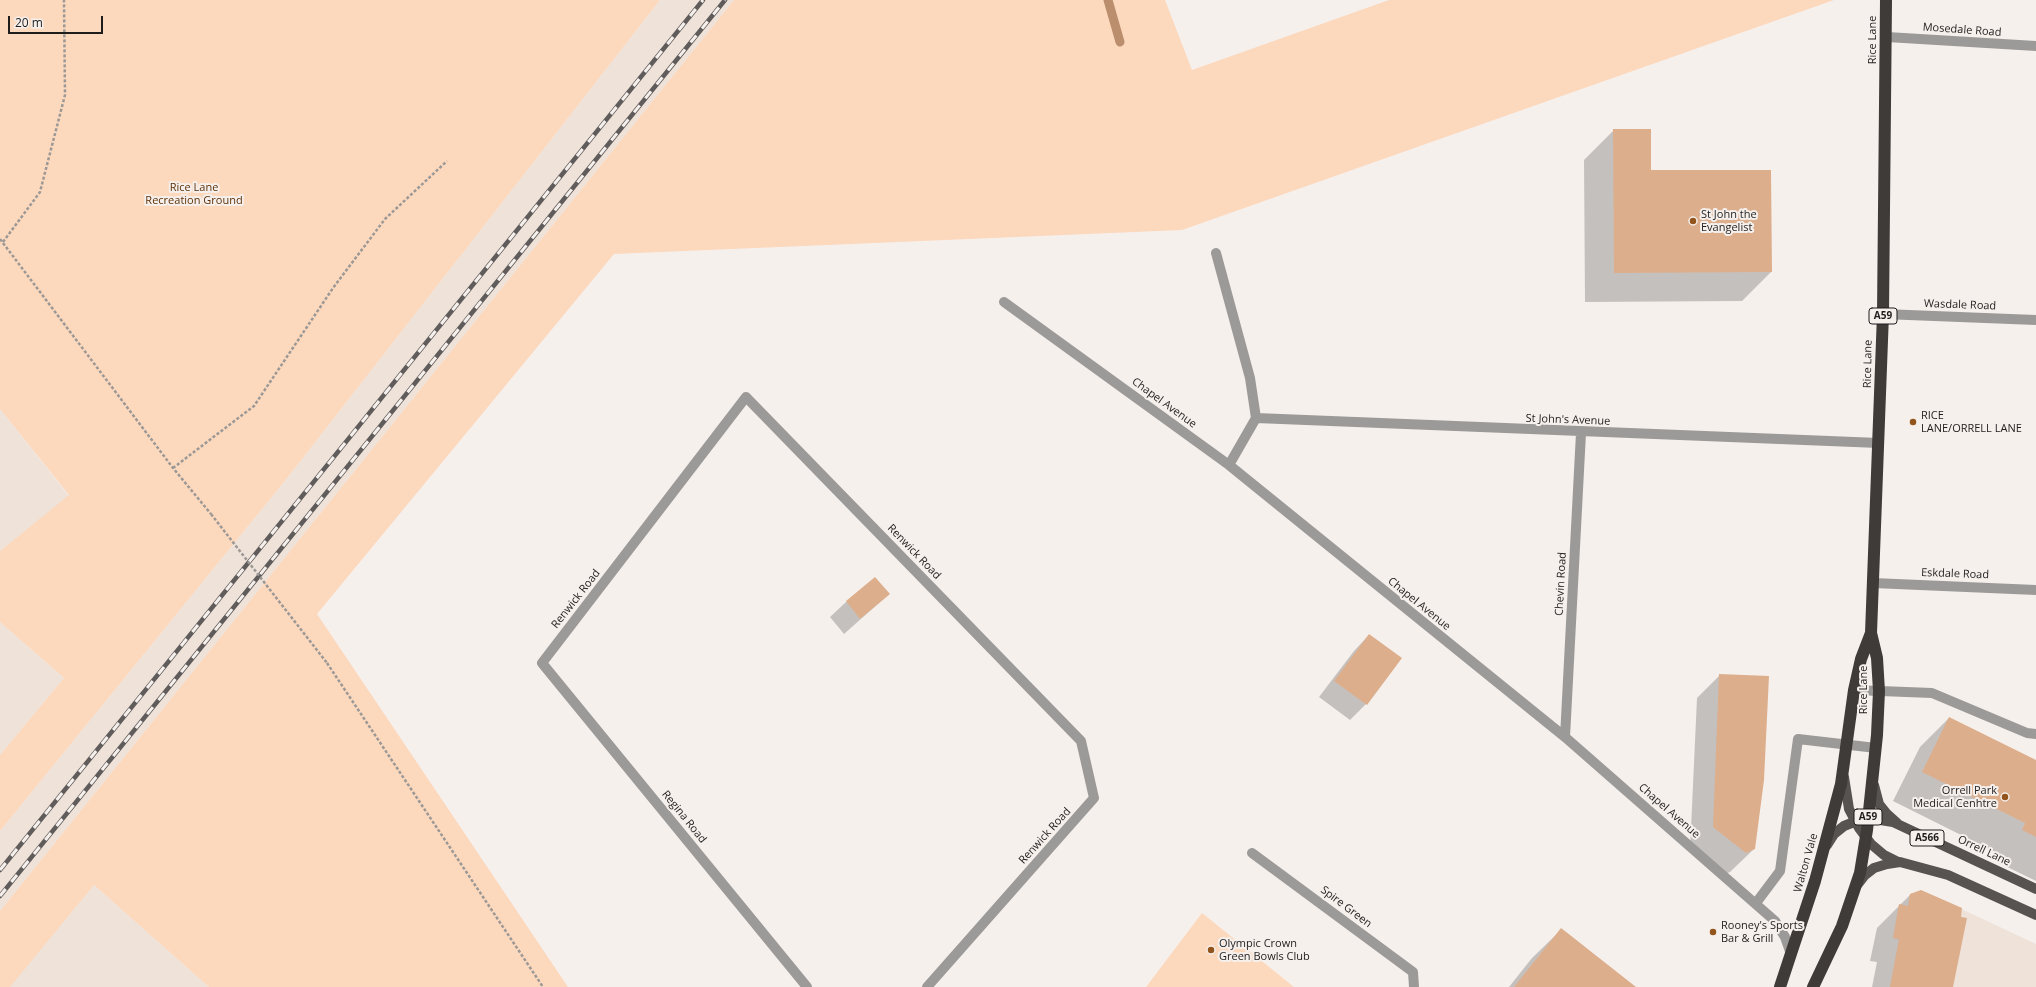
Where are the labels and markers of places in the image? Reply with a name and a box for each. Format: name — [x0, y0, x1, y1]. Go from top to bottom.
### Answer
place label: St John the Evangelist — [1701, 208, 1757, 234]
marker: St John the Evangelist — [1688, 216, 1698, 226]
place label: RICE LANE/ORRELL LANE — [1921, 409, 2022, 435]
marker: RICE LANE/ORRELL LANE — [1908, 417, 1918, 427]
place label: Orrell Park Medical Cenhtre — [1913, 784, 1997, 810]
marker: Orrell Park Medical Cenhtre — [2000, 792, 2010, 802]
place label: Rooney's Sports Bar & Grill — [1721, 919, 1803, 945]
marker: Rooney's Sports Bar & Grill — [1708, 927, 1718, 937]
place label: Olympic Crown Green Bowls Club — [1219, 937, 1310, 963]
marker: Olympic Crown Green Bowls Club — [1206, 945, 1216, 955]

